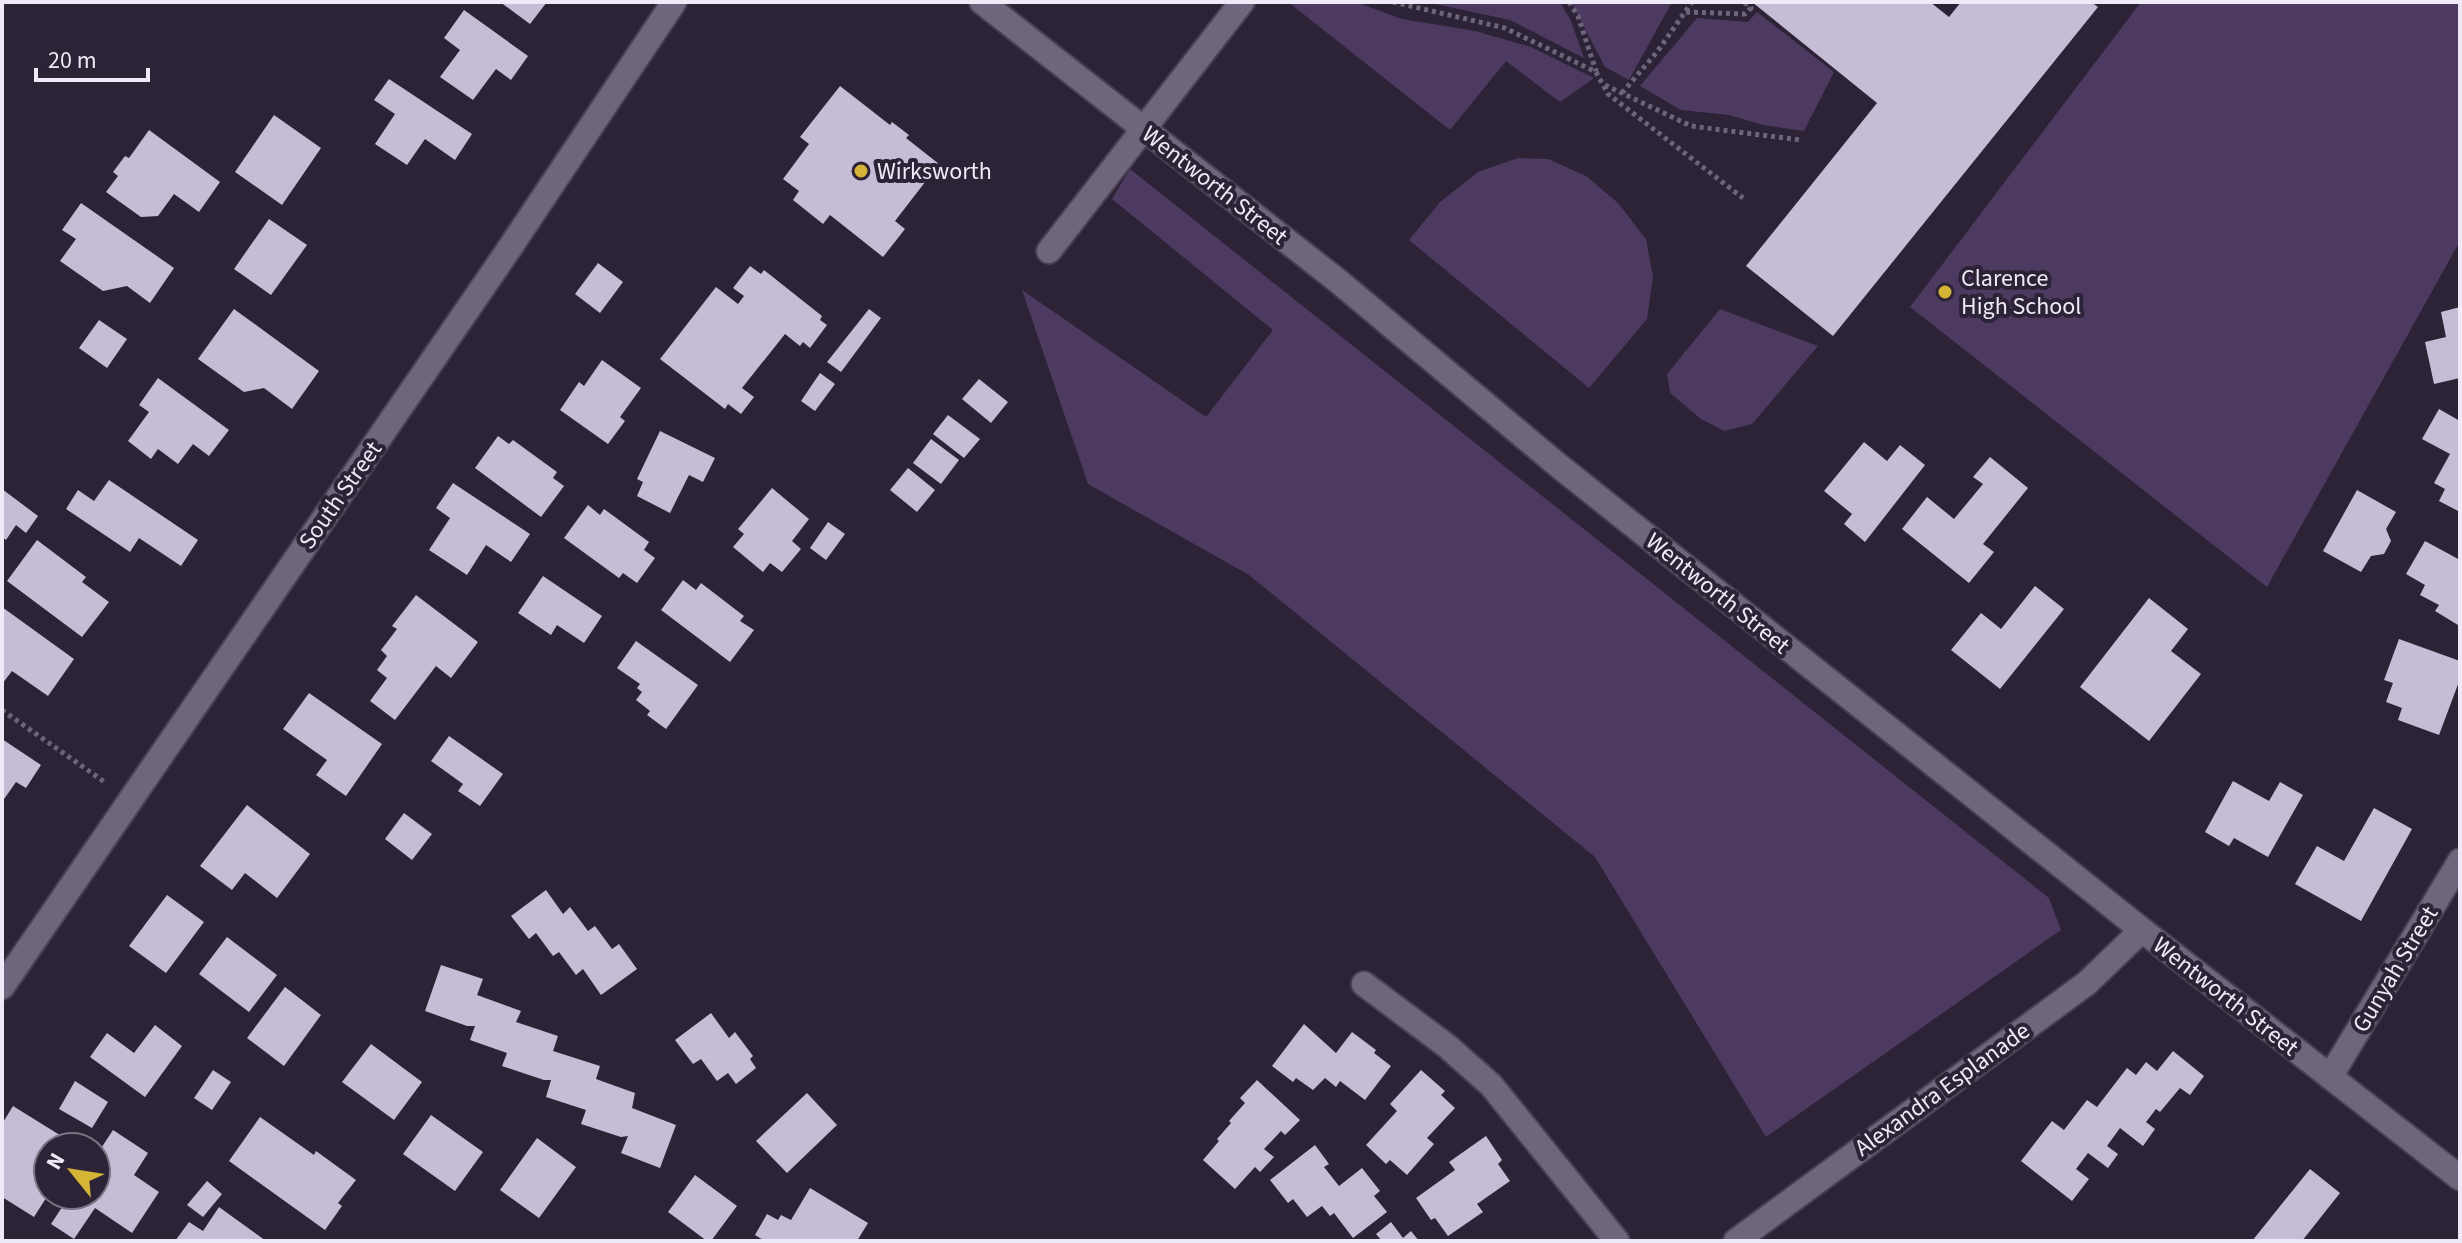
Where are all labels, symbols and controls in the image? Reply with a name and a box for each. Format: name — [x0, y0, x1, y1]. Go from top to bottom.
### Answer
scale bar — [36, 32, 148, 82]
text: 20 m — [48, 43, 97, 78]
street label: Wentworth Street — [1134, 117, 1295, 254]
place label: Wirksworth — [877, 154, 992, 189]
marker: Wirksworth — [852, 162, 870, 180]
place label: Clarence High School — [1961, 261, 2081, 324]
marker: Clarence High School — [1936, 283, 1954, 301]
street label: South Street — [290, 434, 391, 557]
street label: Wentworth Street — [1638, 524, 1797, 663]
street label: Gunyah Street — [2344, 899, 2447, 1039]
street label: Wentworth Street — [2145, 928, 2306, 1065]
street label: Alexandra Esplanade — [1847, 1014, 2037, 1165]
north arrow — [32, 1131, 112, 1211]
text: N — [38, 1147, 73, 1176]

